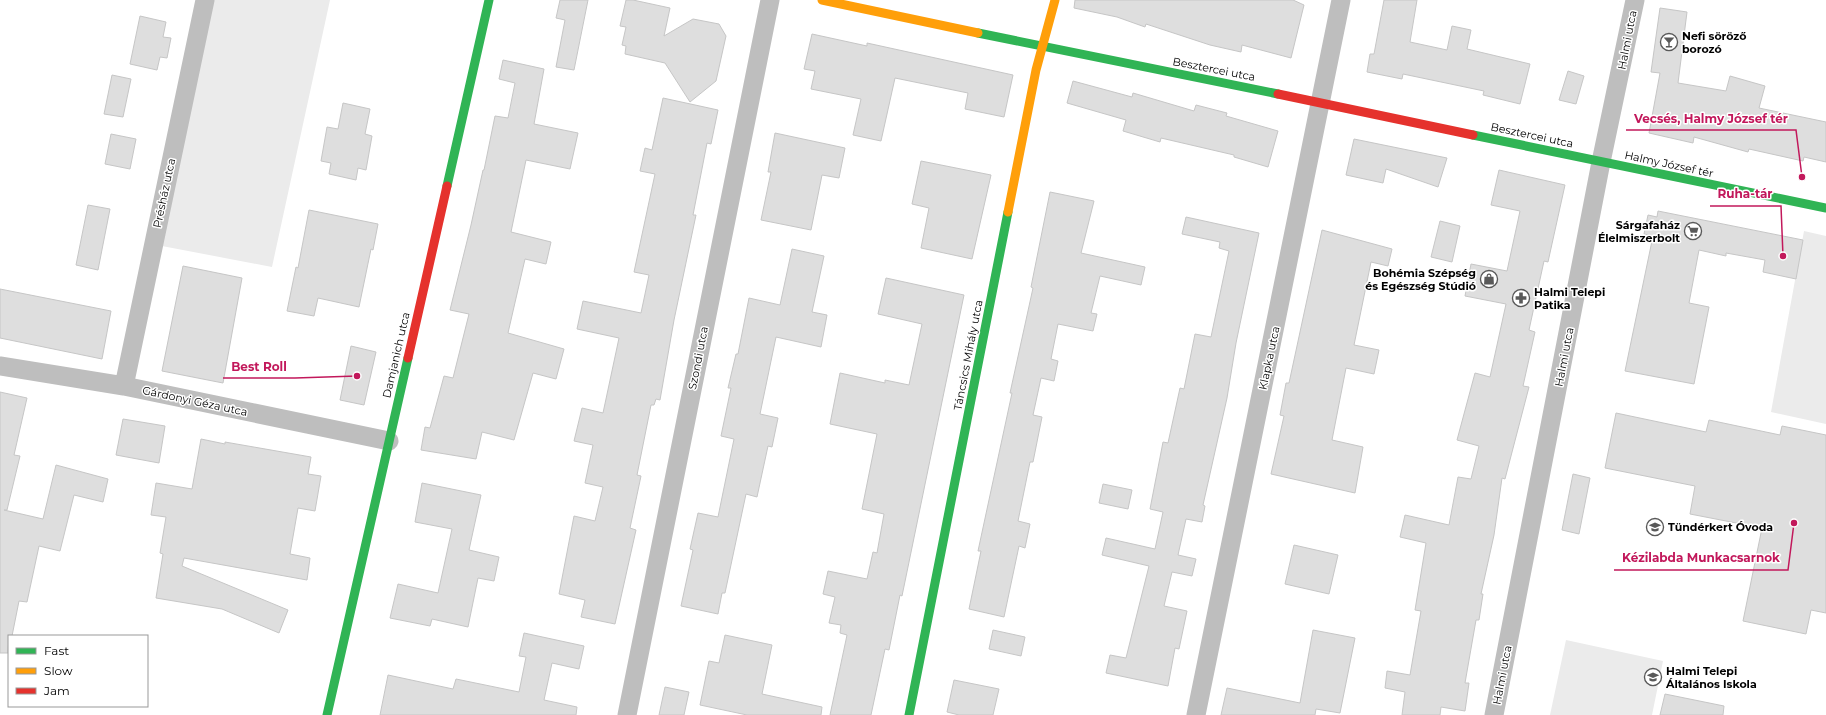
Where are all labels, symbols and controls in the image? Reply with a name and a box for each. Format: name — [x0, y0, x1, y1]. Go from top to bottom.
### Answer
street label: Halmi utca — [1614, 9, 1640, 71]
place label: Nefi söröző borozó — [1682, 29, 1746, 56]
bar icon: Nefi söröző borozó — [1659, 32, 1679, 52]
street label: Besztercei utca — [1171, 54, 1257, 84]
callout: Vecsés, Halmy József tér — [1626, 106, 1796, 130]
text: Vecsés, Halmy József tér — [1633, 111, 1788, 126]
street label: Besztercei utca — [1489, 119, 1575, 151]
street label: Halmy József tér — [1623, 148, 1715, 180]
street label: Présház utca — [150, 157, 178, 229]
callout: Ruha-tár — [1710, 182, 1781, 206]
text: Ruha-tár — [1717, 186, 1773, 201]
place label: Sárgafaház Élelmiszerbolt — [1598, 218, 1680, 245]
supermarket icon: Sárgafaház Élelmiszerbolt — [1683, 221, 1703, 241]
place label: Bohémia Szépség és Egészség Stúdió — [1365, 266, 1476, 293]
shop icon: Bohémia Szépség és Egészség Stúdió — [1479, 269, 1499, 289]
place label: Halmi Telepi Patika — [1534, 285, 1605, 312]
pharmacy icon: Halmi Telepi Patika — [1511, 288, 1531, 308]
street label: Táncsics Mihály utca — [950, 299, 986, 411]
street label: Damjanich utca — [379, 311, 413, 399]
street label: Szondi utca — [685, 325, 711, 391]
street label: Klapka utca — [1255, 325, 1283, 391]
street label: Halmi utca — [1551, 326, 1577, 388]
callout: Best Roll — [223, 354, 295, 378]
text: Best Roll — [231, 359, 287, 374]
street label: Gárdonyi Géza utca — [141, 383, 249, 419]
school or university icon: Tündérkert Óvoda — [1645, 517, 1665, 537]
place label: Tündérkert Óvoda — [1668, 520, 1773, 534]
callout: Kézilabda Munkacsarnok — [1614, 546, 1788, 570]
text: Kézilabda Munkacsarnok — [1622, 550, 1780, 565]
legend — [8, 635, 148, 707]
text: Fast — [44, 643, 69, 658]
street label: Halmi utca — [1489, 644, 1515, 706]
text: Slow — [44, 663, 73, 678]
place label: Halmi Telepi Általános Iskola — [1665, 664, 1757, 691]
school or university icon: Halmi Telepi Általános Iskola — [1643, 667, 1663, 687]
text: Jam — [43, 683, 70, 698]

